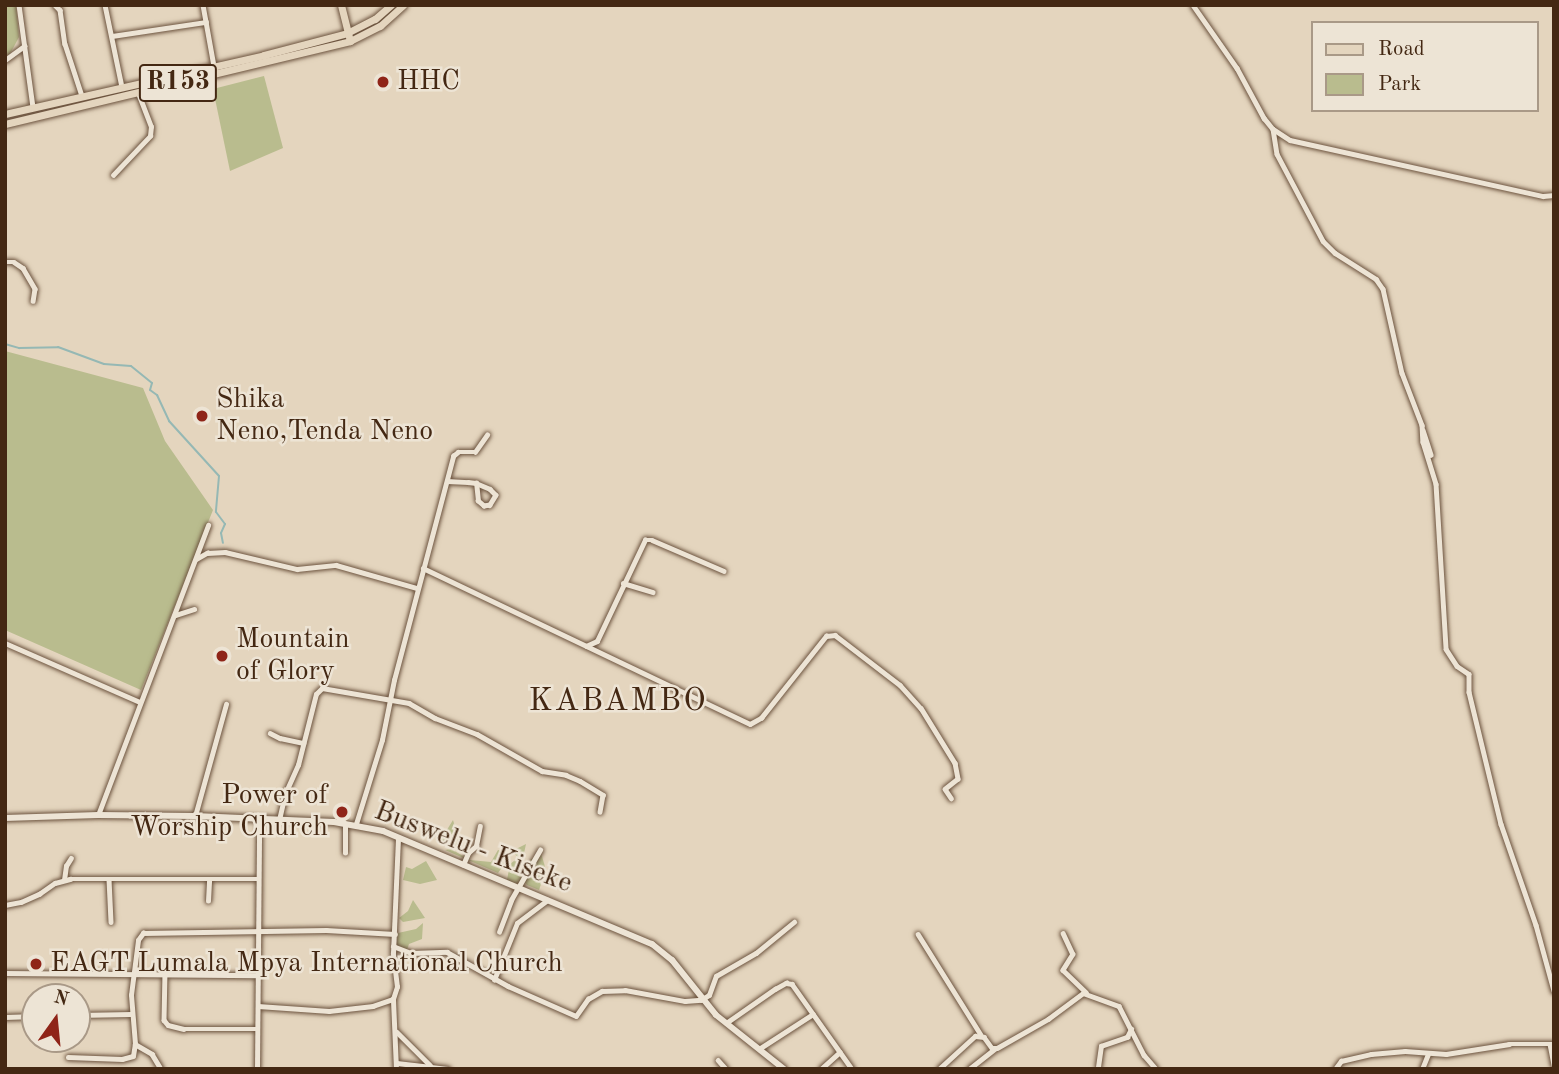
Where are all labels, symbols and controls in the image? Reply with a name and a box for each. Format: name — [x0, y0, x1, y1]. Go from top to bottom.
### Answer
legend — [1310, 21, 1538, 112]
text: Road — [1378, 39, 1425, 60]
road number: R153 — [138, 60, 218, 106]
place label: HHC — [397, 65, 460, 99]
marker: HHC — [375, 74, 391, 90]
text: Park — [1378, 74, 1421, 95]
place label: Shika Neno,Tenda Neno — [216, 383, 433, 449]
marker: Shika Neno,Tenda Neno — [194, 408, 210, 424]
place label: Mountain of Glory — [236, 623, 350, 689]
marker: Mountain of Glory — [214, 648, 230, 664]
district label: KABAMBO — [529, 683, 707, 721]
place label: Power of Worship Church — [130, 779, 328, 845]
street label: Buswelu - Kiseke — [369, 795, 577, 901]
marker: Power of Worship Church — [334, 804, 350, 820]
place label: EAGT Lumala Mpya International Church — [50, 947, 563, 981]
marker: EAGT Lumala Mpya International Church — [28, 956, 44, 972]
north arrow — [21, 983, 91, 1053]
text: N — [52, 988, 71, 1010]

